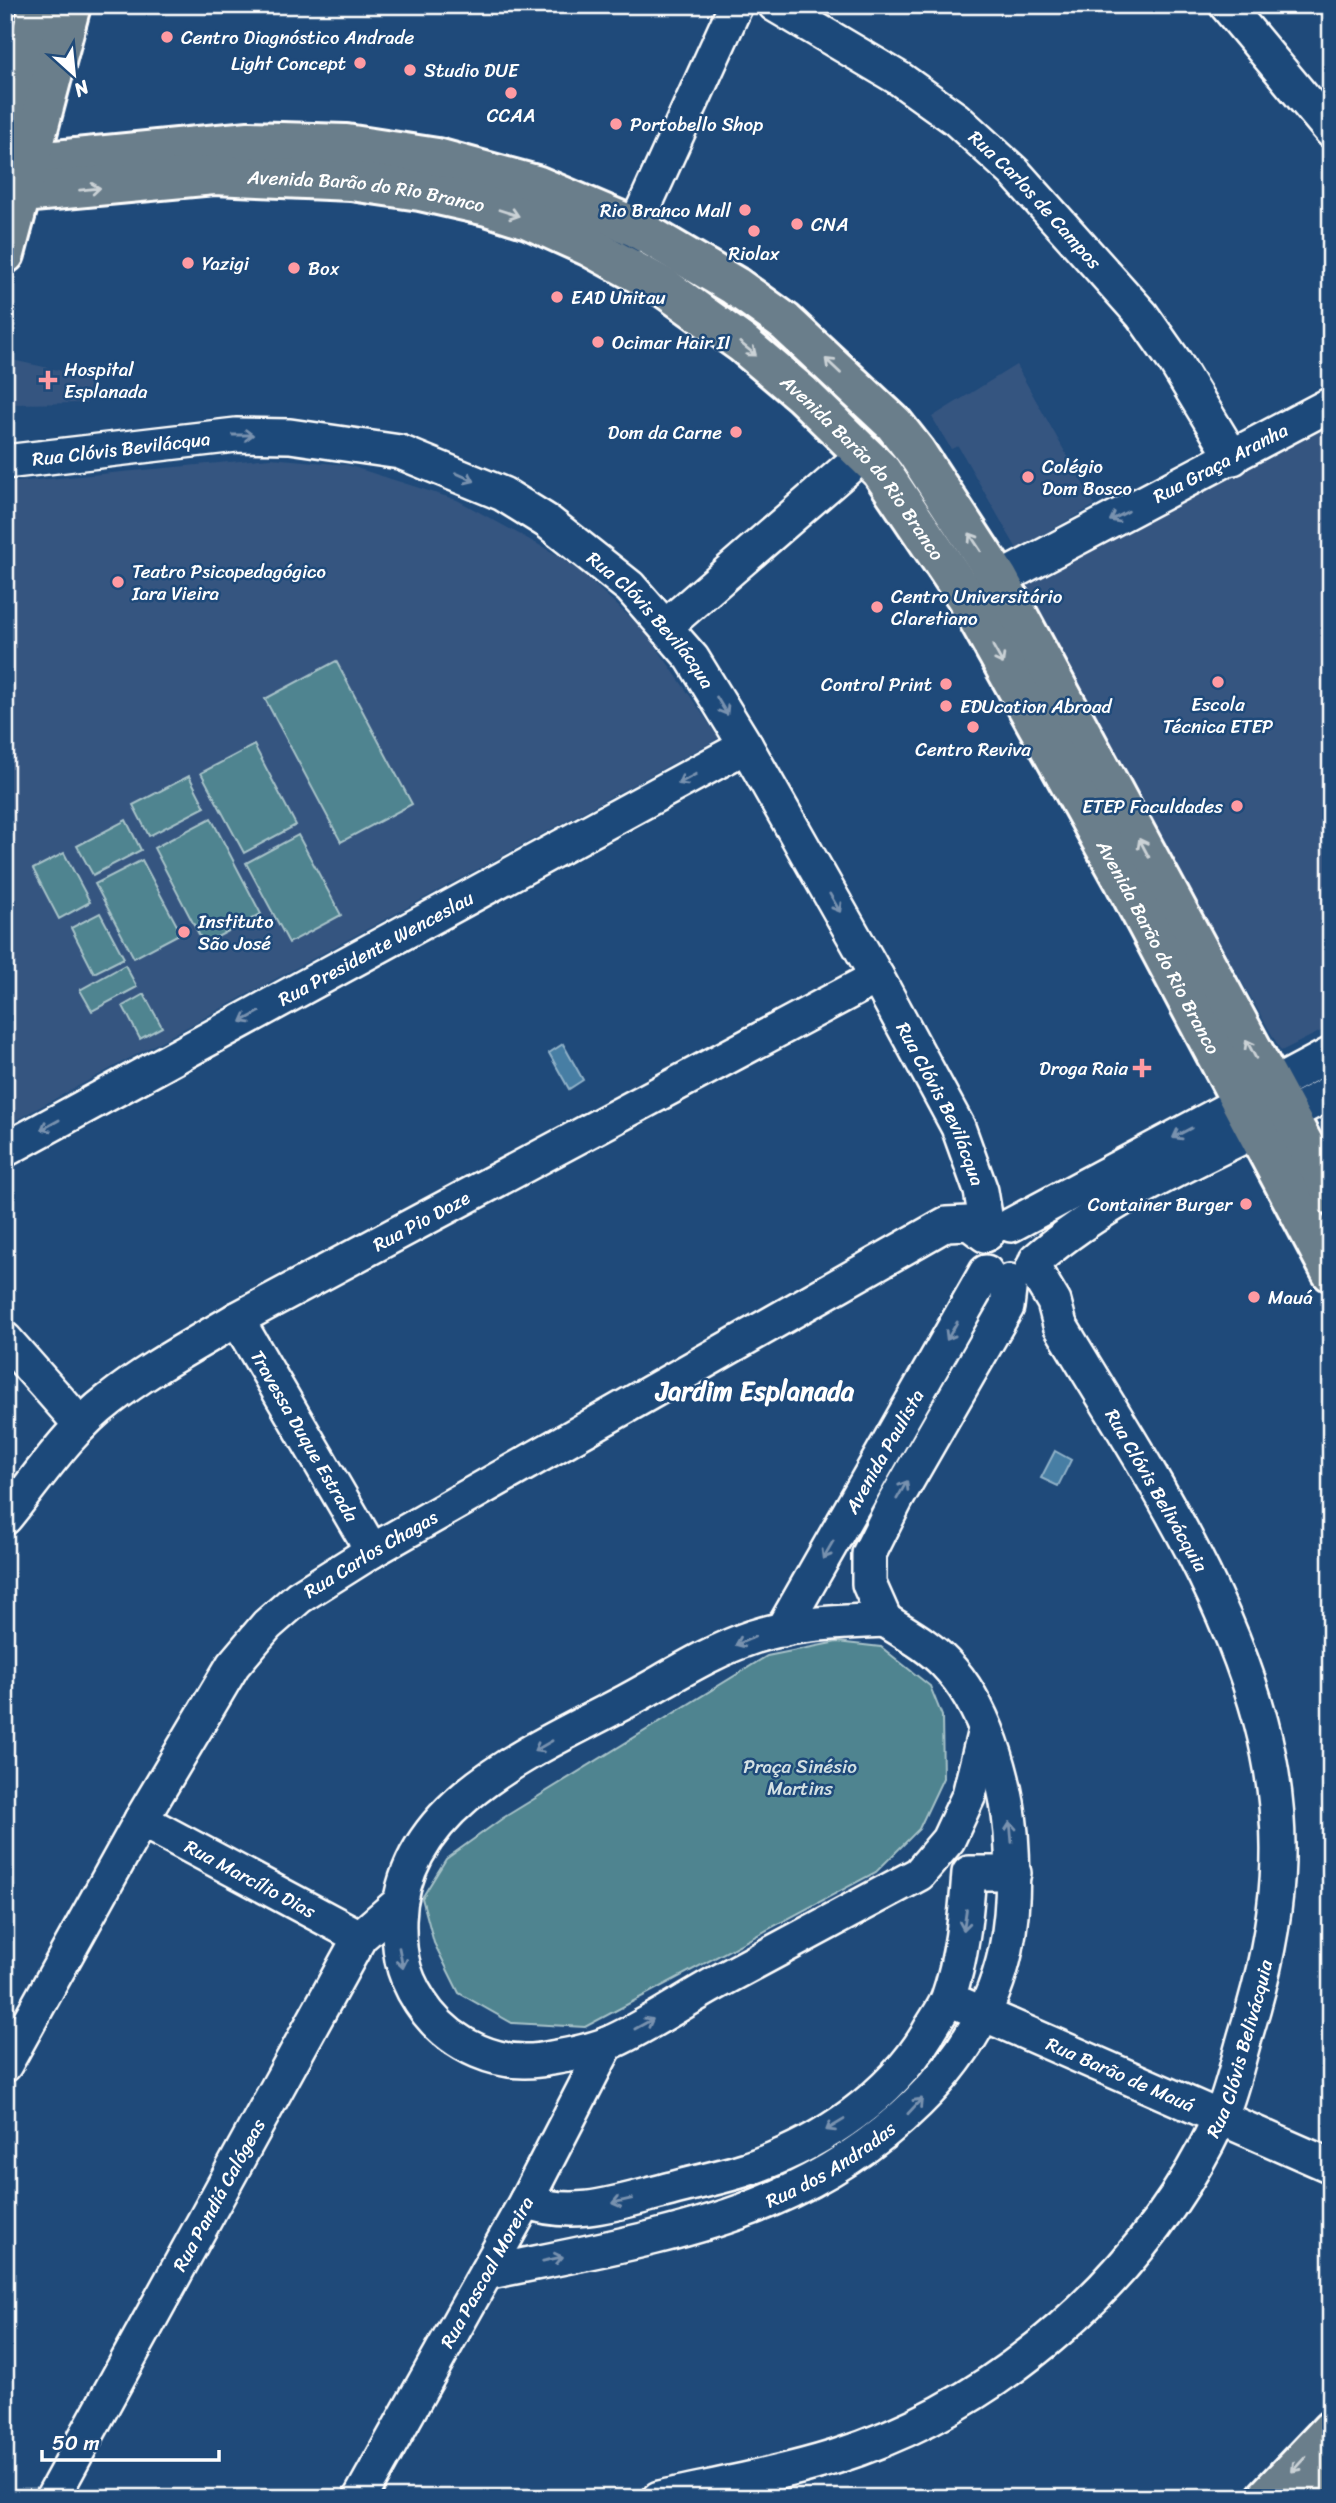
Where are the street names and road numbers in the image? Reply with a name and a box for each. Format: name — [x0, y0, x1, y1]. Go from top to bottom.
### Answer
street label: Rua Carlos de Campos — [961, 122, 1110, 277]
street label: Avenida Barão do Rio Branco — [246, 160, 488, 222]
street label: Avenida Barão do Rio Branco — [772, 366, 953, 568]
street label: Rua Graça Aranha — [1147, 413, 1294, 512]
street label: Rua Clóvis Bevilácqua — [30, 422, 213, 476]
street label: Rua Clóvis Bevilácqua — [579, 543, 724, 696]
street label: Avenida Barão do Rio Branco — [1087, 833, 1229, 1061]
street label: Rua Presidente Wenceslau — [272, 882, 480, 1015]
street label: Rua Clóvis Bevilácqua — [887, 1016, 994, 1191]
street label: Rua Pio Doze — [367, 1181, 476, 1261]
street label: Travessa Duque Estrada — [241, 1344, 368, 1529]
street label: Avenida Paulista — [835, 1382, 933, 1521]
street label: Rua Clóvis Belivácquia — [1096, 1402, 1217, 1579]
street label: Rua Carlos Chagas — [297, 1501, 444, 1607]
street label: Rua Marcílio Dias — [179, 1830, 322, 1928]
street label: Rua Clóvis Belivácquia — [1197, 1956, 1282, 2144]
street label: Rua Barão de Mauá — [1041, 2027, 1200, 2122]
street label: Rua Pandiá Calógeas — [163, 2112, 275, 2278]
street label: Rua dos Andradas — [760, 2113, 904, 2217]
street label: Rua Pascoal Moreira — [431, 2190, 543, 2354]

